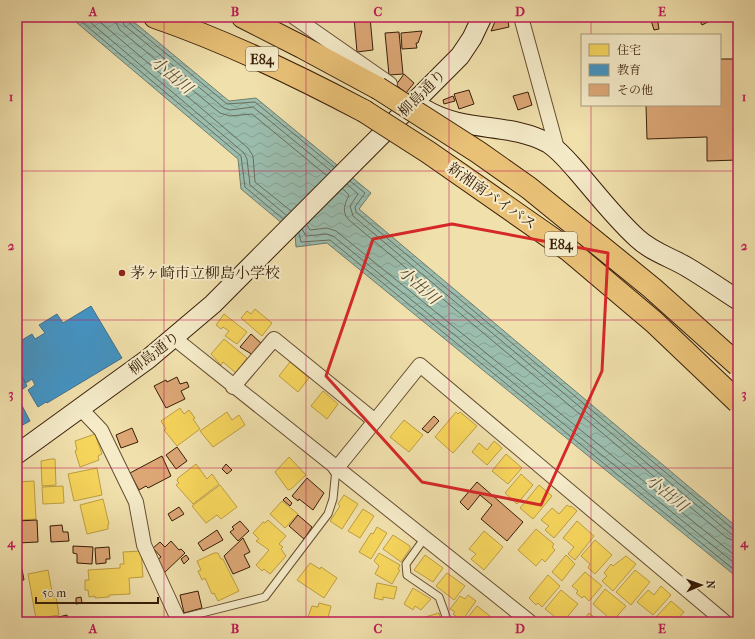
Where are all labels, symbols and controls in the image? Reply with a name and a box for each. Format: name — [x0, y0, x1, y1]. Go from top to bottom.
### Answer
text: A — [88, 4, 98, 19]
text: B — [231, 4, 240, 19]
text: C — [374, 4, 383, 19]
text: D — [515, 4, 525, 19]
text: E — [658, 4, 666, 19]
legend — [581, 34, 721, 106]
text: 住宅 — [617, 43, 641, 57]
road number: E84 — [246, 47, 278, 71]
water label: 小出川 — [148, 52, 198, 99]
text: 教育 — [617, 63, 641, 77]
street label: 柳島通り — [394, 65, 450, 121]
text: その他 — [617, 83, 653, 97]
text: 1 — [9, 89, 14, 104]
text: 1 — [742, 89, 747, 104]
street label: 新湘南バイパス — [444, 159, 540, 233]
road number: E84 — [545, 232, 577, 256]
text: 2 — [8, 238, 15, 253]
text: 2 — [741, 238, 748, 253]
water label: 小出川 — [395, 262, 445, 309]
place label: 茅ヶ崎市立柳島小学校 — [130, 264, 280, 282]
marker: 茅ヶ崎市立柳島小学校 — [117, 268, 127, 278]
street label: 柳島通り — [125, 327, 183, 379]
text: 3 — [8, 386, 14, 402]
text: 3 — [741, 386, 747, 402]
water label: 小出川 — [642, 471, 693, 517]
text: 4 — [6, 535, 16, 551]
text: 4 — [739, 535, 749, 551]
north arrow — [681, 565, 721, 605]
scale bar — [36, 579, 158, 605]
text: N — [704, 580, 717, 590]
text: 50 m — [42, 586, 66, 600]
text: A — [88, 621, 98, 636]
text: B — [231, 621, 240, 636]
text: C — [374, 621, 383, 636]
text: D — [515, 621, 525, 636]
text: E — [658, 621, 666, 636]

